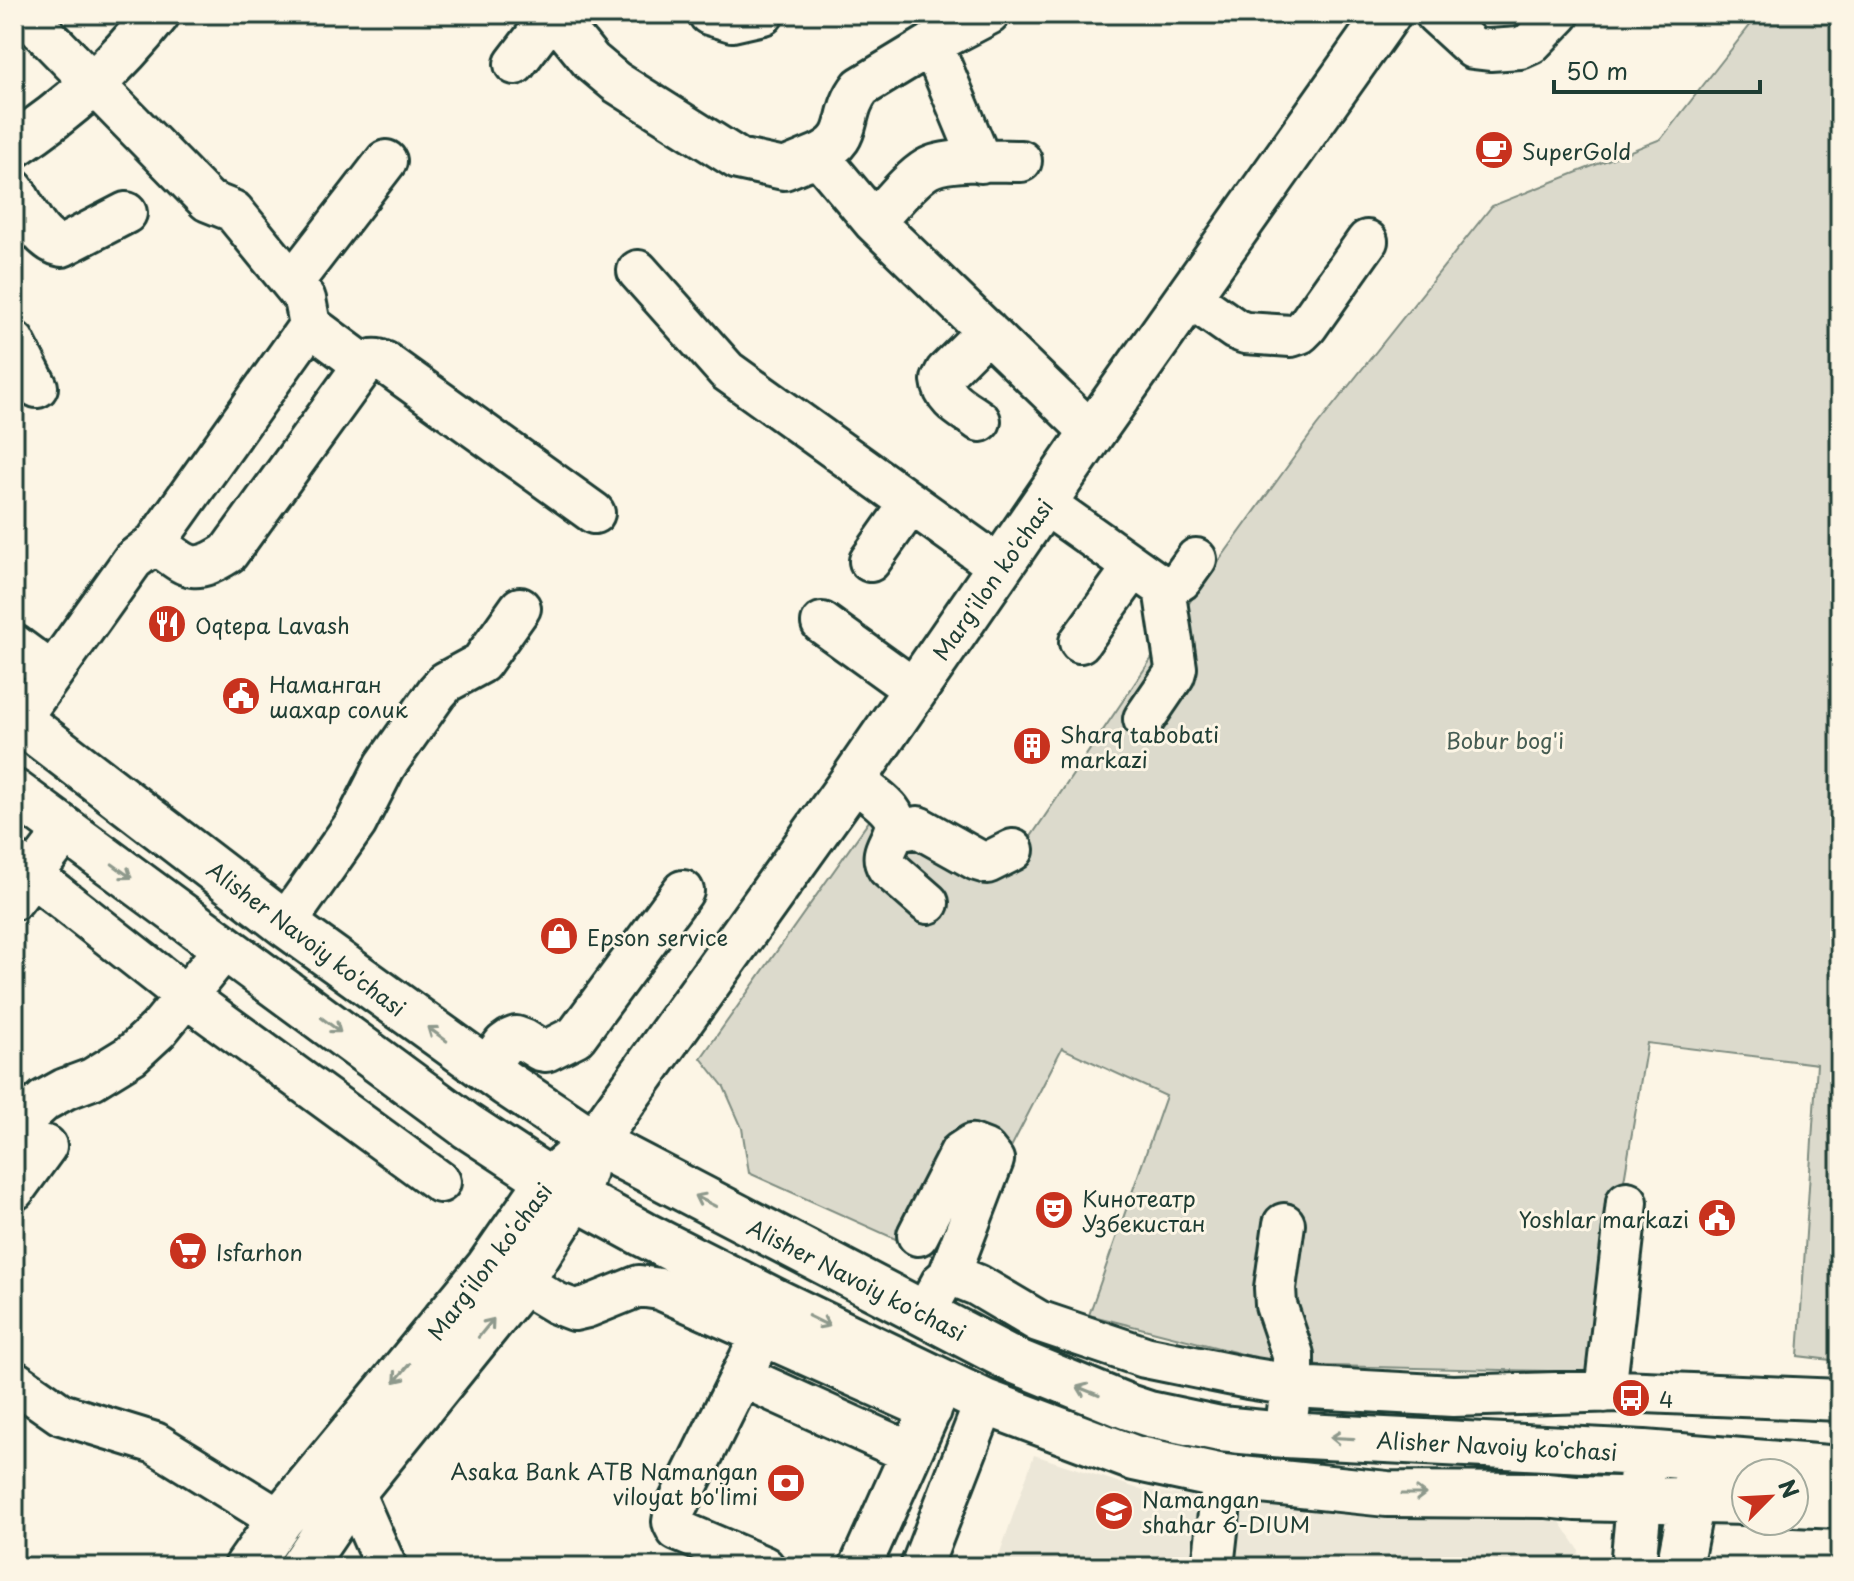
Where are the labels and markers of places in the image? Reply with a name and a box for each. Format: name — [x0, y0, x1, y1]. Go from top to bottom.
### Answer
cafe icon: SuperGold — [1473, 129, 1515, 171]
place label: SuperGold — [1522, 134, 1631, 167]
restaurant icon: Oqtepa Lavash — [146, 603, 188, 645]
place label: Oqtepa Lavash — [195, 608, 350, 641]
place label: Наманган шахар солик — [269, 667, 409, 725]
public building icon: Наманган шахар солик — [220, 675, 262, 717]
place label: Sharq tabobati markazi — [1060, 717, 1219, 775]
building icon: Sharq tabobati markazi — [1011, 725, 1053, 767]
shop icon: Epson service — [538, 915, 580, 957]
place label: Epson service — [587, 920, 728, 953]
place label: Кинотеатр Узбекистан — [1082, 1181, 1206, 1239]
theatre icon: Кинотеатр Узбекистан — [1033, 1189, 1075, 1231]
public building icon: Yoshlar markazi — [1696, 1197, 1738, 1239]
place label: Yoshlar markazi — [1519, 1202, 1689, 1235]
supermarket icon: Isfarhon — [167, 1230, 209, 1272]
place label: Isfarhon — [216, 1235, 303, 1268]
bus stop icon: 4 — [1610, 1377, 1652, 1419]
place label: 4 — [1659, 1382, 1674, 1415]
place label: Asaka Bank ATB Namangan viloyat bo'limi — [451, 1454, 758, 1512]
bank icon: Asaka Bank ATB Namangan viloyat bo'limi — [765, 1462, 807, 1504]
place label: Namangan shahar 6-DIUM — [1142, 1482, 1310, 1540]
school or university icon: Namangan shahar 6-DIUM — [1093, 1490, 1135, 1532]

